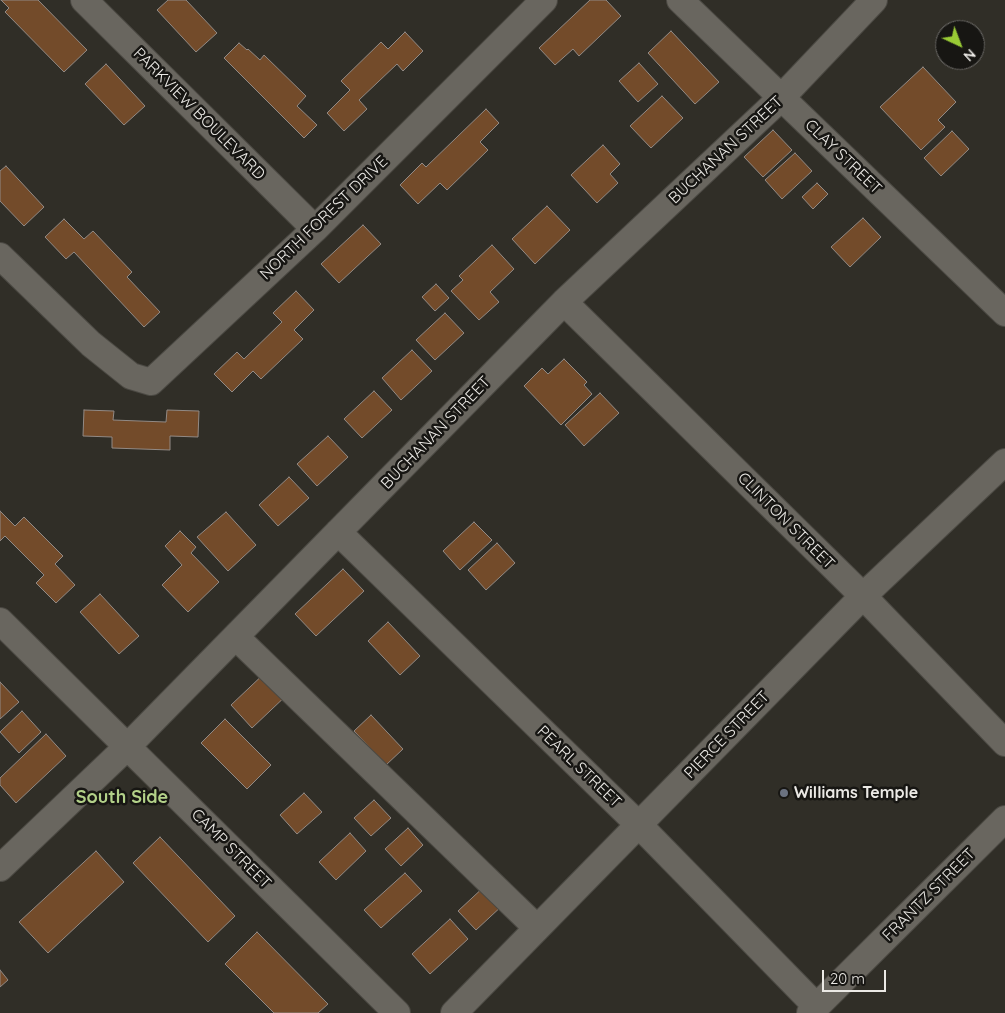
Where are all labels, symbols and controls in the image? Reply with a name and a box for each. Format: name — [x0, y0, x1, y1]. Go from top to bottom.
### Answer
north arrow — [935, 20, 985, 70]
street label: PARKVIEW BOULEVARD — [129, 44, 269, 184]
text: N — [960, 45, 979, 65]
street label: BUCHANAN STREET — [665, 92, 787, 208]
street label: CLAY STREET — [801, 116, 885, 198]
street label: NORTH FOREST DRIVE — [256, 152, 392, 284]
street label: BUCHANAN STREET — [377, 373, 495, 493]
street label: CLINTON STREET — [733, 468, 839, 574]
street label: PIERCE STREET — [680, 687, 774, 783]
street label: PEARL STREET — [533, 722, 625, 812]
place label: Williams Temple — [794, 783, 918, 803]
district label: South Side — [76, 787, 168, 809]
marker: Williams Temple — [778, 787, 790, 799]
street label: CAMP STREET — [187, 805, 275, 893]
street label: FRANTZ STREET — [879, 845, 979, 945]
scale bar — [825, 960, 889, 992]
text: 20 m — [830, 969, 865, 988]

